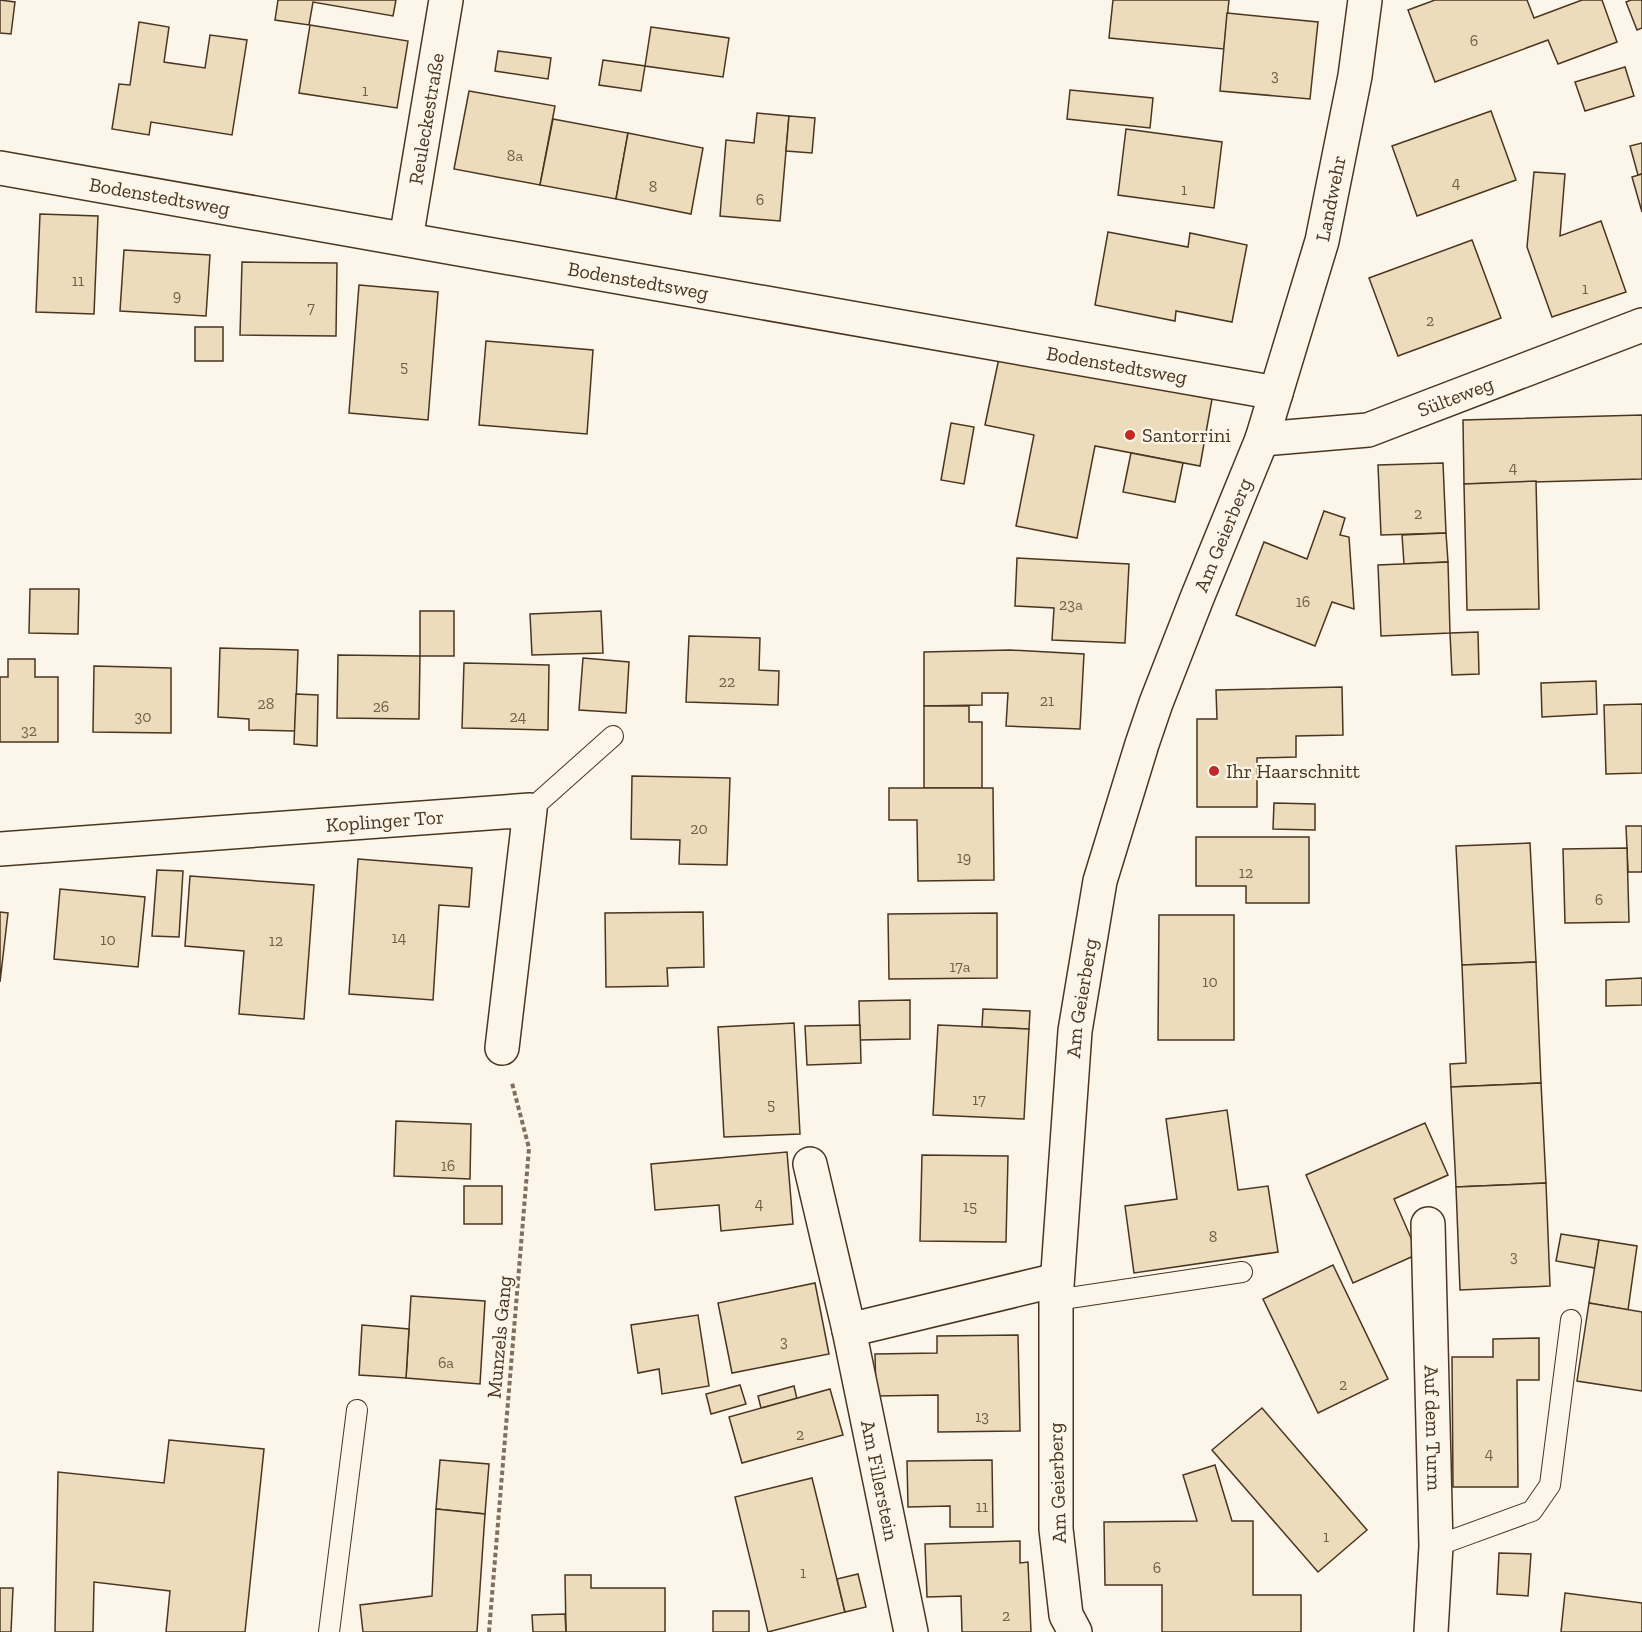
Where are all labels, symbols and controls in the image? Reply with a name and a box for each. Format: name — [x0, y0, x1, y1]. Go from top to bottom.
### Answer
house number: 6 — [1470, 31, 1478, 50]
street label: Reuleckestraße — [403, 51, 449, 186]
house number: 3 — [1271, 66, 1279, 85]
house number: 1 — [362, 81, 368, 100]
house number: 8a — [507, 146, 523, 165]
street label: Landwehr — [1310, 153, 1351, 243]
street label: Bodenstedtsweg — [87, 172, 232, 220]
house number: 4 — [1452, 173, 1461, 192]
house number: 8 — [649, 177, 657, 196]
house number: 1 — [1181, 180, 1187, 199]
house number: 6 — [756, 190, 764, 209]
street label: Bodenstedtsweg — [566, 256, 710, 305]
house number: 11 — [72, 271, 84, 290]
house number: 1 — [1582, 279, 1588, 298]
house number: 9 — [173, 286, 181, 305]
house number: 7 — [307, 298, 315, 317]
house number: 2 — [1426, 311, 1434, 330]
street label: Bodenstedtsweg — [1045, 341, 1189, 389]
house number: 5 — [400, 357, 408, 376]
street label: Sülteweg — [1414, 371, 1497, 422]
place label: Santorrini — [1142, 423, 1231, 447]
marker: Santorrini — [1123, 428, 1137, 442]
house number: 4 — [1509, 458, 1518, 477]
street label: Am Geierberg — [1189, 474, 1257, 595]
house number: 2 — [1414, 504, 1422, 523]
house number: 16 — [1296, 592, 1310, 611]
house number: 23a — [1059, 595, 1083, 614]
house number: 22 — [719, 672, 735, 691]
house number: 21 — [1040, 691, 1054, 710]
house number: 28 — [258, 694, 274, 713]
house number: 26 — [373, 697, 389, 716]
house number: 30 — [134, 707, 152, 726]
house number: 24 — [510, 707, 527, 726]
house number: 32 — [21, 721, 37, 740]
place label: Ihr Haarschnitt — [1226, 759, 1361, 783]
marker: Ihr Haarschnitt — [1207, 764, 1221, 778]
street label: Koplinger Tor — [325, 804, 445, 837]
house number: 20 — [690, 819, 708, 838]
house number: 19 — [957, 848, 971, 867]
house number: 12 — [1239, 863, 1253, 882]
house number: 6 — [1595, 890, 1603, 909]
house number: 14 — [392, 928, 407, 947]
house number: 10 — [100, 930, 116, 949]
house number: 12 — [269, 931, 283, 950]
street label: Am Geierberg — [1061, 936, 1102, 1059]
house number: 17a — [949, 957, 971, 976]
house number: 10 — [1202, 972, 1218, 991]
house number: 17 — [972, 1090, 986, 1109]
house number: 5 — [767, 1095, 775, 1114]
house number: 16 — [441, 1156, 455, 1175]
house number: 4 — [755, 1194, 764, 1213]
house number: 15 — [963, 1197, 977, 1216]
house number: 8 — [1209, 1227, 1217, 1246]
house number: 3 — [1510, 1247, 1518, 1266]
street label: Munzels Gang — [482, 1275, 516, 1399]
house number: 3 — [780, 1332, 788, 1351]
house number: 6a — [438, 1353, 454, 1372]
street label: Auf dem Turm — [1420, 1365, 1447, 1492]
house number: 2 — [1339, 1375, 1347, 1394]
house number: 13 — [975, 1407, 989, 1426]
street label: Am Fillerstein — [856, 1418, 904, 1543]
street label: Am Geierberg — [1043, 1422, 1071, 1544]
house number: 2 — [796, 1425, 804, 1444]
house number: 4 — [1485, 1444, 1494, 1463]
house number: 11 — [976, 1497, 988, 1516]
house number: 1 — [1323, 1527, 1329, 1546]
house number: 6 — [1153, 1558, 1161, 1577]
house number: 1 — [800, 1563, 806, 1582]
house number: 2 — [1002, 1606, 1010, 1625]

